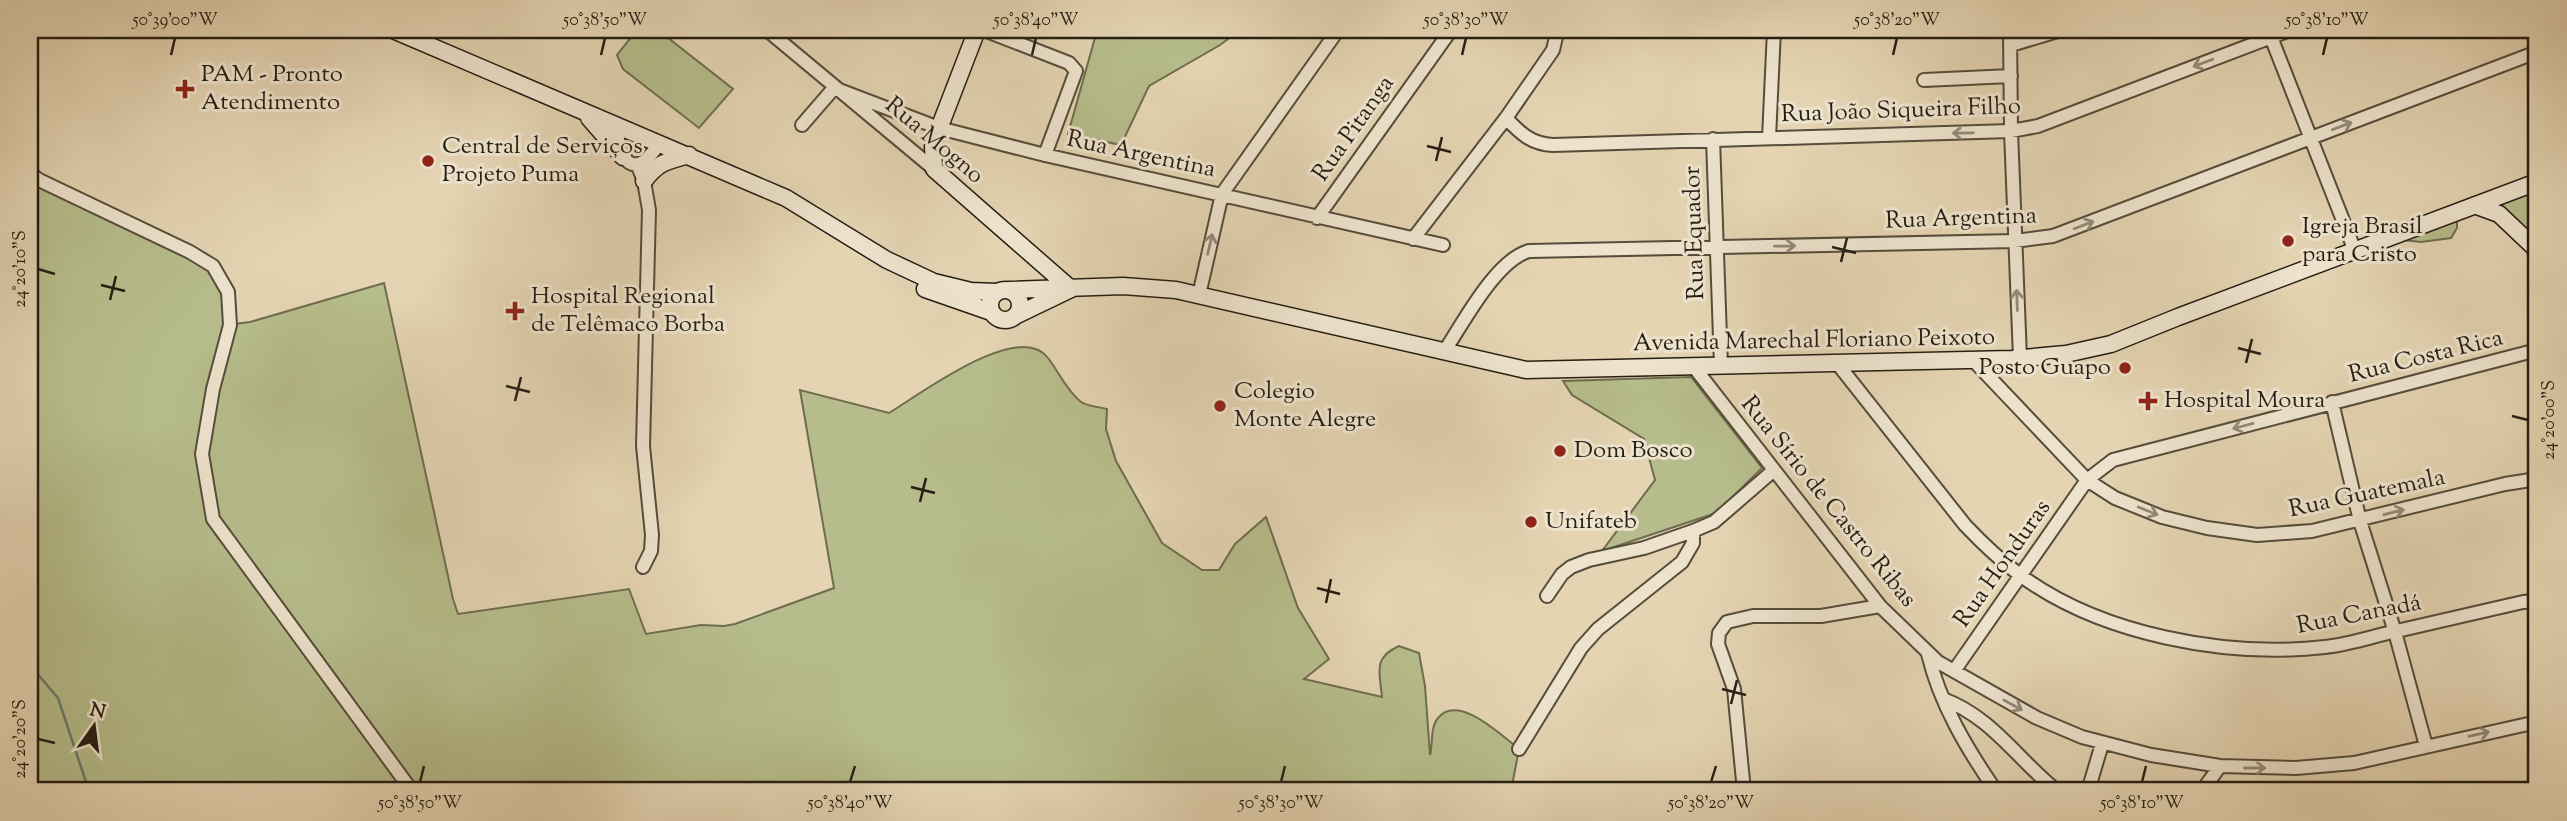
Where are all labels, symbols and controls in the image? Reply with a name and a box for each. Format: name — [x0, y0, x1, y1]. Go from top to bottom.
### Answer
text: 50°39'00"W — [131, 8, 218, 34]
text: 50°38'50"W — [562, 8, 647, 34]
text: 50°38'40"W — [993, 8, 1078, 34]
text: 50°38'30"W — [1423, 8, 1508, 34]
text: 50°38'20"W — [1853, 8, 1940, 34]
text: 50°38'10"W — [2284, 8, 2369, 34]
place label: PAM - Pronto Atendimento — [201, 58, 343, 120]
one-way arrow — [2193, 58, 2215, 70]
street label: Rua Pitanga — [1305, 69, 1403, 189]
marker: PAM - Pronto Atendimento — [175, 79, 195, 99]
street label: Rua Mogno — [877, 89, 991, 193]
street label: Rua João Siqueira Filho — [1780, 90, 2022, 132]
one-way arrow — [2330, 119, 2352, 131]
street label: Rua Argentina — [1063, 123, 1219, 187]
one-way arrow — [1952, 126, 1975, 139]
place label: Central de Serviços Projeto Puma — [442, 130, 643, 192]
marker: Central de Serviços Projeto Puma — [420, 153, 436, 169]
street label: Rua Equador — [1676, 165, 1714, 301]
street label: Rua Argentina — [1885, 199, 2037, 239]
place label: Igreja Brasil para Cristo — [2302, 210, 2423, 272]
one-way arrow — [2072, 218, 2094, 231]
text: 24°20'10"S — [8, 230, 34, 308]
one-way arrow — [1204, 233, 1218, 256]
marker: Igreja Brasil para Cristo — [2280, 233, 2296, 249]
one-way arrow — [1773, 239, 1796, 253]
place label: Hospital Regional de Telêmaco Borba — [531, 280, 725, 342]
one-way arrow — [2011, 288, 2024, 311]
marker: Hospital Regional de Telêmaco Borba — [505, 301, 525, 321]
street label: Avenida Marechal Floriano Peixoto — [1633, 321, 1995, 361]
street label: Rua Costa Rica — [2345, 321, 2507, 393]
place label: Posto Guapo — [1979, 351, 2111, 385]
marker: Posto Guapo — [2117, 360, 2133, 376]
place label: Colegio Monte Alegre — [1234, 375, 1376, 437]
text: 24°20'00"S — [2537, 380, 2563, 460]
place label: Hospital Moura — [2164, 384, 2325, 418]
street label: Rua Sírio de Castro Ribas — [1732, 389, 1924, 615]
marker: Hospital Moura — [2138, 391, 2158, 411]
marker: Colegio Monte Alegre — [1212, 398, 1228, 414]
one-way arrow — [2232, 420, 2255, 433]
place label: Dom Bosco — [1574, 434, 1693, 468]
marker: Dom Bosco — [1552, 443, 1568, 459]
street label: Rua Guatemala — [2286, 461, 2448, 527]
street label: Rua Honduras — [1946, 493, 2060, 635]
place label: Unifateb — [1545, 505, 1637, 539]
one-way arrow — [2136, 505, 2158, 518]
one-way arrow — [2383, 505, 2405, 518]
marker: Unifateb — [1523, 514, 1539, 530]
street label: Rua Canadá — [2294, 586, 2424, 644]
north arrow — [60, 692, 130, 762]
text: N — [87, 697, 108, 727]
one-way arrow — [2003, 698, 2023, 712]
text: 24°20'20"S — [8, 699, 34, 779]
one-way arrow — [2467, 727, 2490, 741]
one-way arrow — [2243, 761, 2266, 775]
text: 50°38'50"W — [377, 791, 462, 817]
text: 50°38'40"W — [807, 791, 892, 817]
text: 50°38'30"W — [1238, 791, 1323, 817]
text: 50°38'20"W — [1667, 791, 1754, 817]
text: 50°38'10"W — [2099, 791, 2184, 817]

